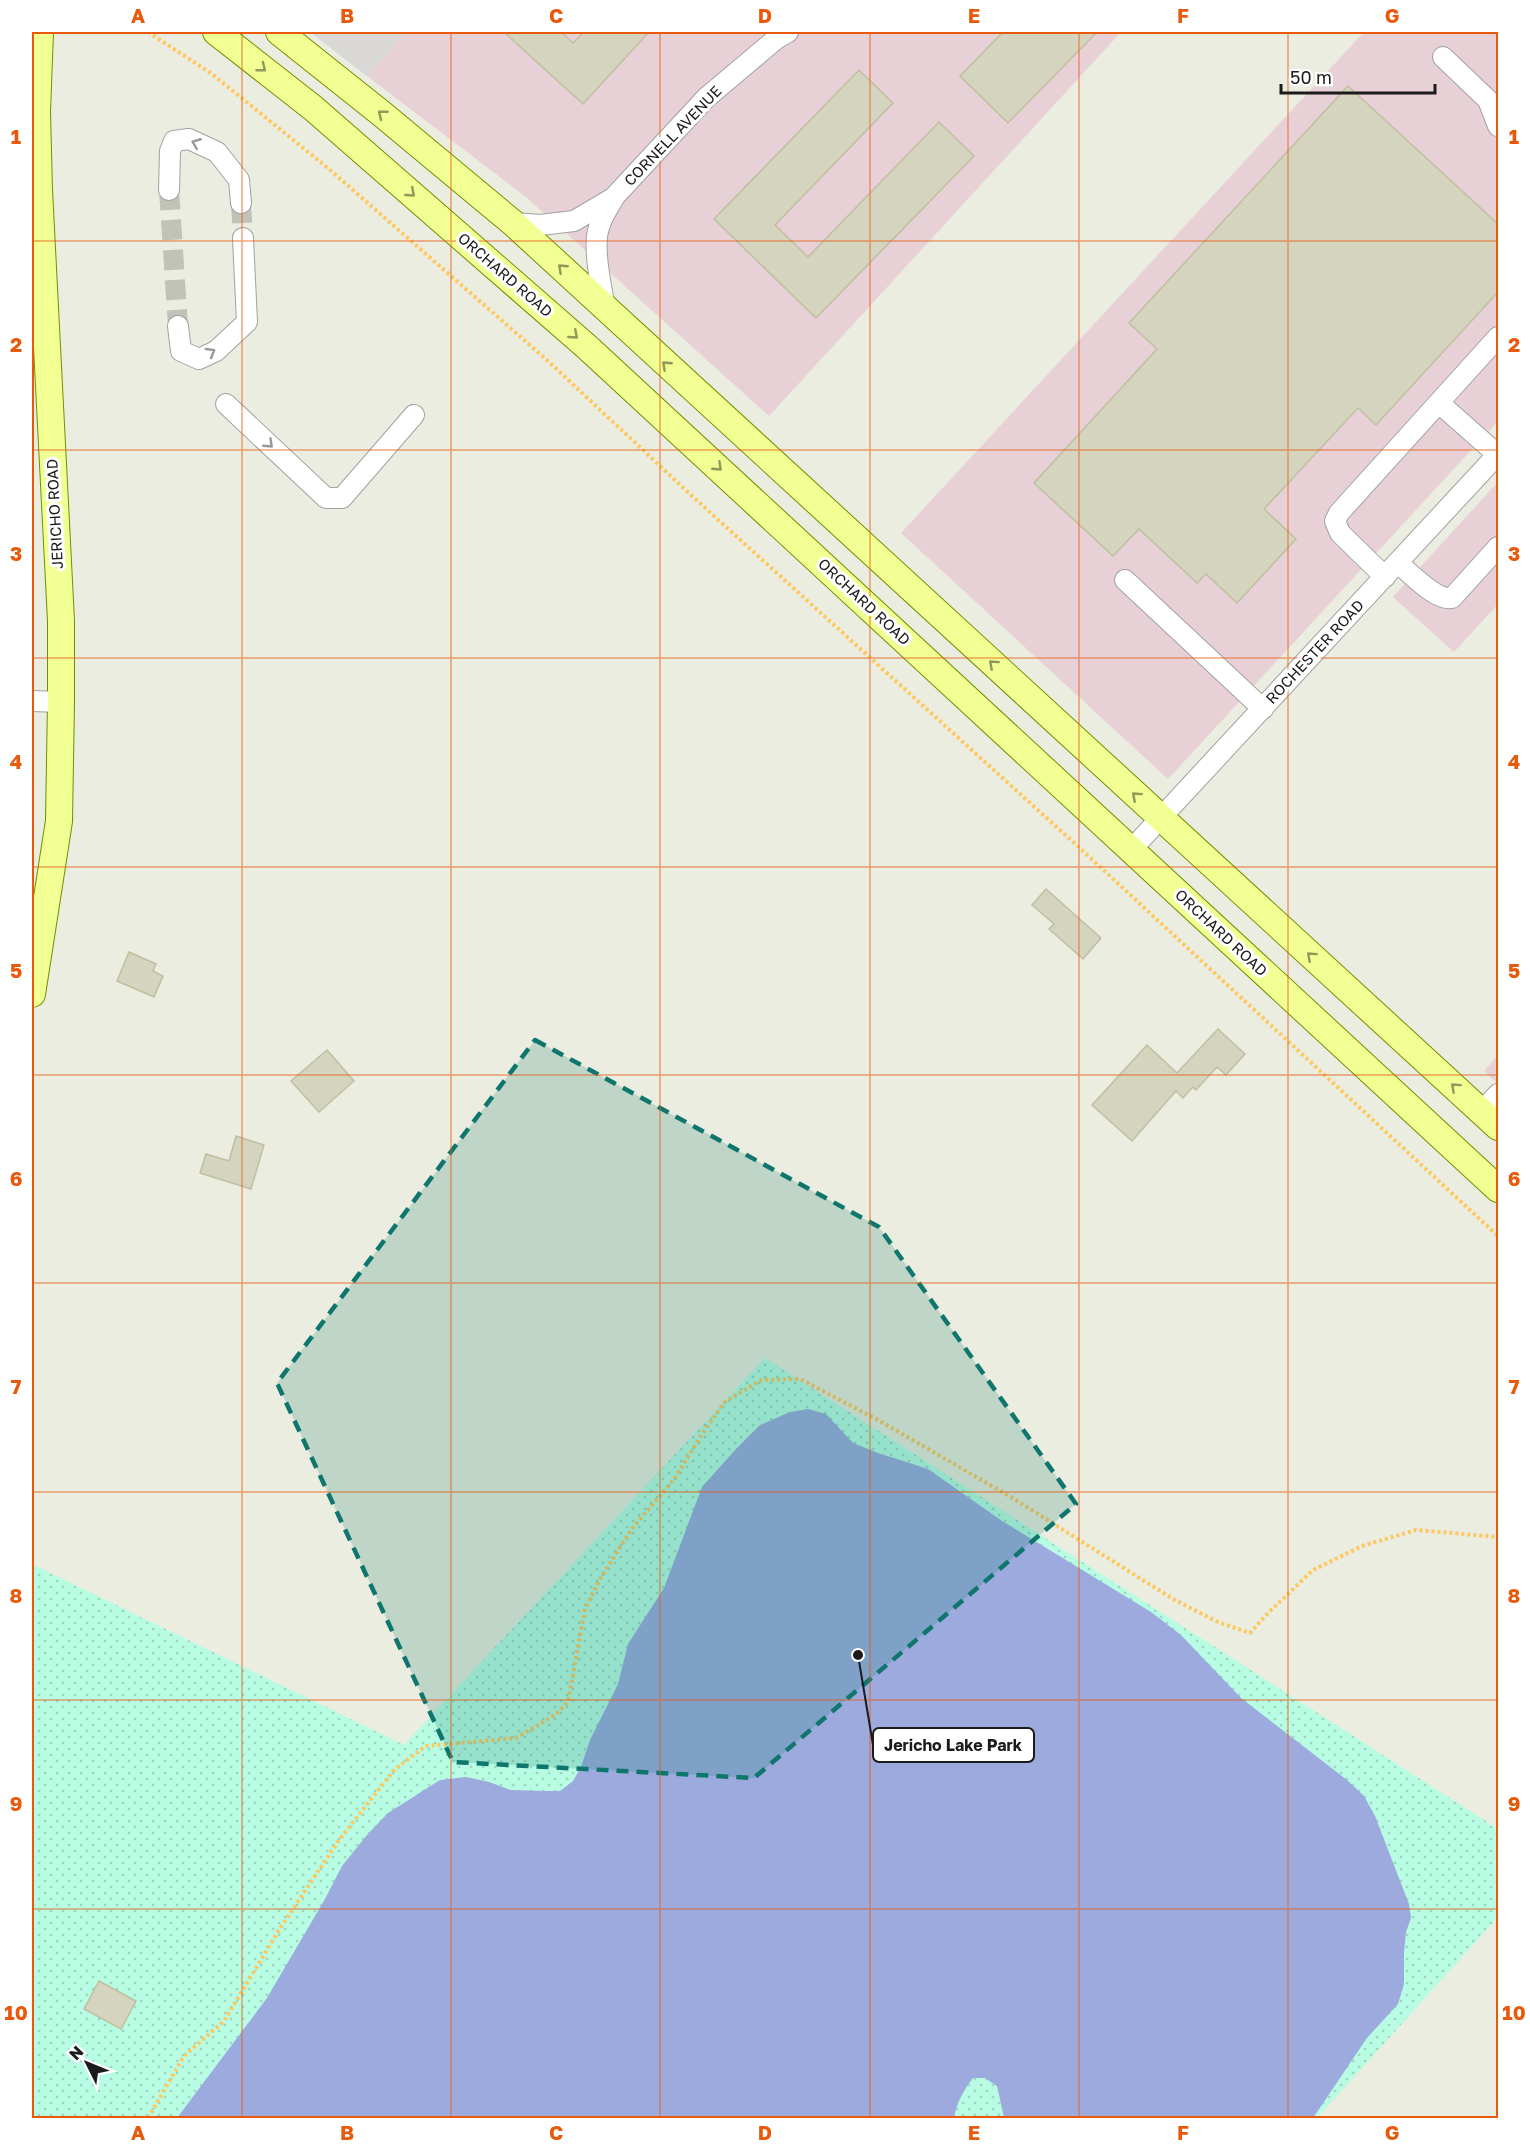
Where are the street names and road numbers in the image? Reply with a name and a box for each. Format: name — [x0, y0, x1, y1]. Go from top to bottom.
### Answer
street label: CORNELL AVENUE — [620, 81, 725, 189]
street label: ORCHARD ROAD — [455, 228, 556, 320]
street label: JERICHO ROAD — [42, 458, 66, 570]
street label: ORCHARD ROAD — [815, 554, 914, 648]
street label: ROCHESTER ROAD — [1261, 596, 1367, 707]
street label: ORCHARD ROAD — [1172, 885, 1271, 979]

